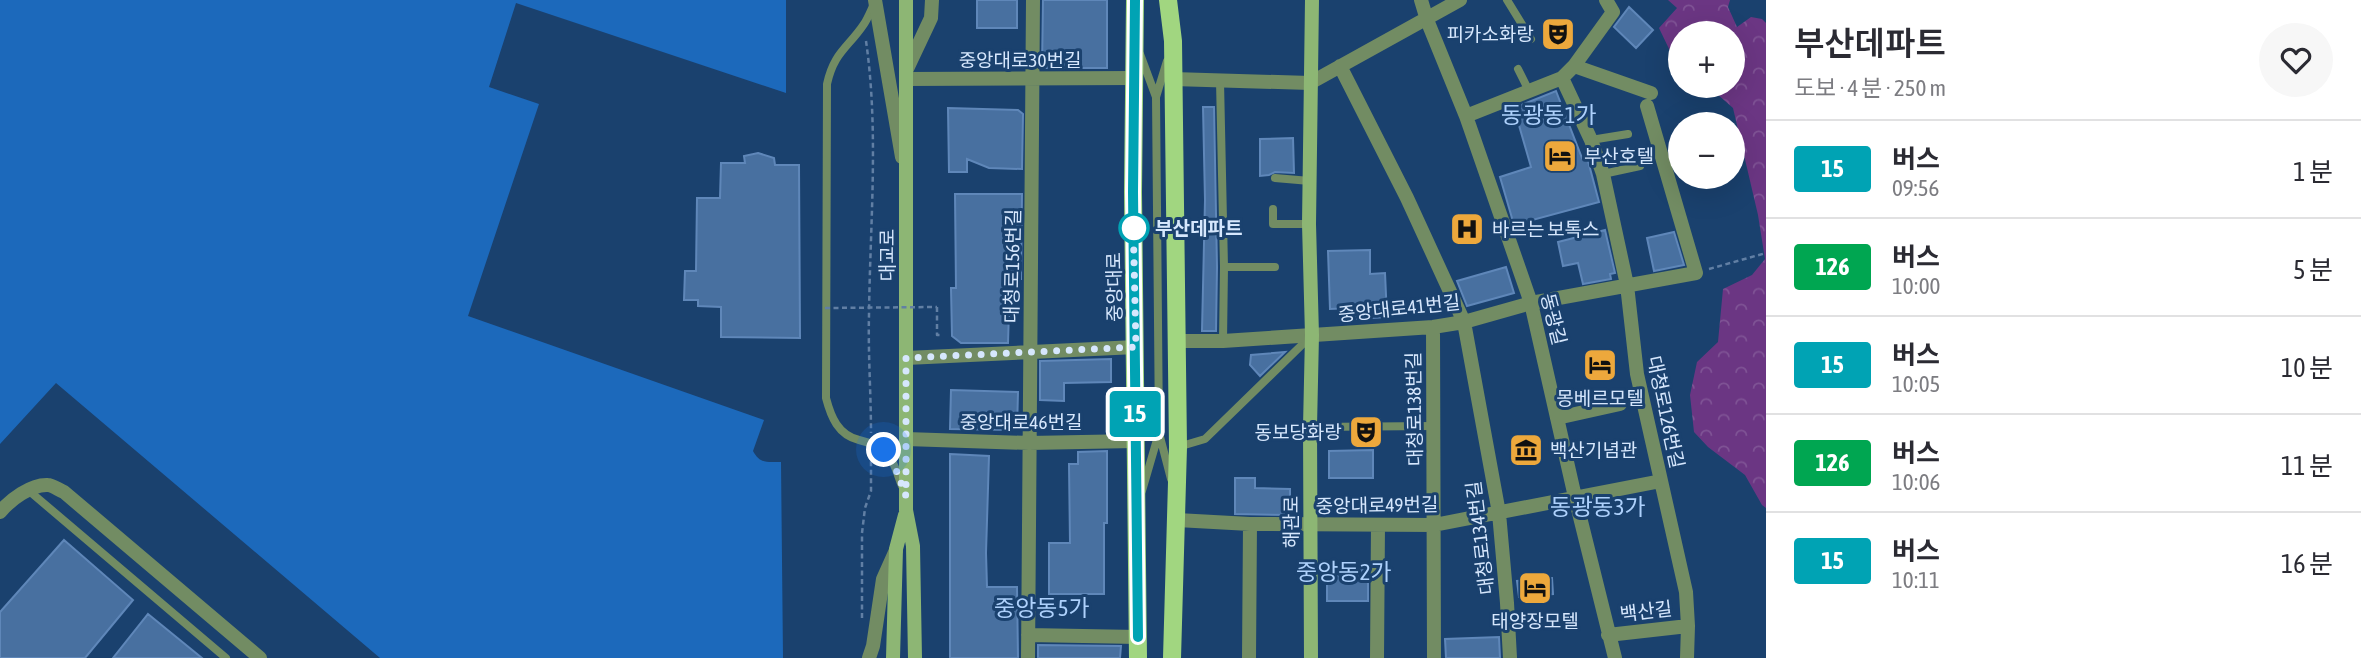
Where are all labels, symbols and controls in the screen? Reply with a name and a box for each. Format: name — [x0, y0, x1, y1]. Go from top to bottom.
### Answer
theatre icon: 피카소화랑 — [1539, 15, 1577, 53]
map controls — [1668, 21, 1745, 189]
button: + — [1668, 21, 1745, 98]
place label: 피카소화랑 — [1447, 23, 1534, 45]
button: heart — [2259, 23, 2333, 97]
text: 부산데파트 — [1794, 24, 1946, 62]
street label: 중앙대로30번길 — [959, 49, 1081, 71]
text: 도보 · 4 분 · 250 m — [1794, 75, 1946, 101]
district label: 동광동1가 — [1501, 102, 1597, 128]
button: − — [1668, 112, 1745, 189]
hotel icon: 부산호텔 — [1541, 137, 1579, 175]
text: 버스 — [1892, 144, 1940, 174]
place label: 부산호텔 — [1584, 145, 1654, 167]
text: 15 — [1821, 155, 1844, 182]
text: 1 분 — [2293, 157, 2333, 187]
text: 09:56 — [1892, 175, 1939, 201]
street label: 대청로156번길 — [1000, 209, 1024, 323]
hospital icon: 바르는 보톡스 — [1448, 210, 1486, 248]
marker: 부산데파트 — [1119, 213, 1149, 243]
place label: 부산데파트 — [1155, 217, 1242, 239]
place label: 바르는 보톡스 — [1492, 218, 1599, 240]
street label: 대교로 — [876, 229, 898, 281]
text: 버스 — [1892, 242, 1940, 272]
street label: 중앙대로 — [1102, 252, 1126, 322]
text: 126 — [1816, 253, 1849, 280]
text: 5 분 — [2293, 255, 2333, 285]
text: 10:00 — [1892, 273, 1940, 299]
street label: 중앙대로41번길 — [1337, 291, 1461, 325]
street label: 동광길 — [1537, 291, 1571, 347]
text: 버스 — [1892, 340, 1940, 370]
hotel icon: 몽베르모텔 — [1581, 346, 1619, 384]
text: 15 — [1821, 351, 1844, 378]
street label: 대청로138번길 — [1402, 352, 1426, 466]
text: 10 분 — [2281, 353, 2333, 383]
street label: 대청로126번길 — [1643, 354, 1689, 470]
text: 10:05 — [1892, 371, 1940, 397]
place label: 몽베르모텔 — [1556, 387, 1644, 409]
line badge: 15 — [1104, 391, 1166, 437]
text: 15 — [1124, 400, 1146, 427]
street label: 중앙대로46번길 — [960, 411, 1082, 433]
theatre icon: 동보당화랑 — [1347, 413, 1385, 451]
place label: 동보당화랑 — [1255, 421, 1342, 443]
museum icon: 백산기념관 — [1507, 431, 1545, 469]
your location — [866, 432, 901, 467]
text: 버스 — [1892, 438, 1940, 468]
place label: 백산기념관 — [1550, 439, 1637, 461]
text: 126 — [1816, 449, 1849, 476]
text: 11 분 — [2281, 451, 2333, 481]
text: 10:06 — [1892, 469, 1940, 495]
street label: 대청로134번길 — [1462, 480, 1498, 596]
street label: 중앙대로49번길 — [1315, 493, 1439, 517]
district label: 동광동3가 — [1550, 494, 1646, 520]
street label: 해관로 — [1280, 496, 1302, 548]
text: 버스 — [1892, 536, 1940, 566]
text: 15 — [1821, 547, 1844, 574]
text: 16 분 — [2281, 549, 2333, 579]
district label: 중앙동2가 — [1296, 559, 1392, 585]
text: 10:11 — [1892, 567, 1940, 593]
hotel icon: 태양장모텔 — [1516, 569, 1554, 607]
district label: 중앙동5가 — [994, 595, 1090, 621]
street label: 백산길 — [1619, 597, 1673, 625]
place label: 태양장모텔 — [1491, 610, 1579, 632]

